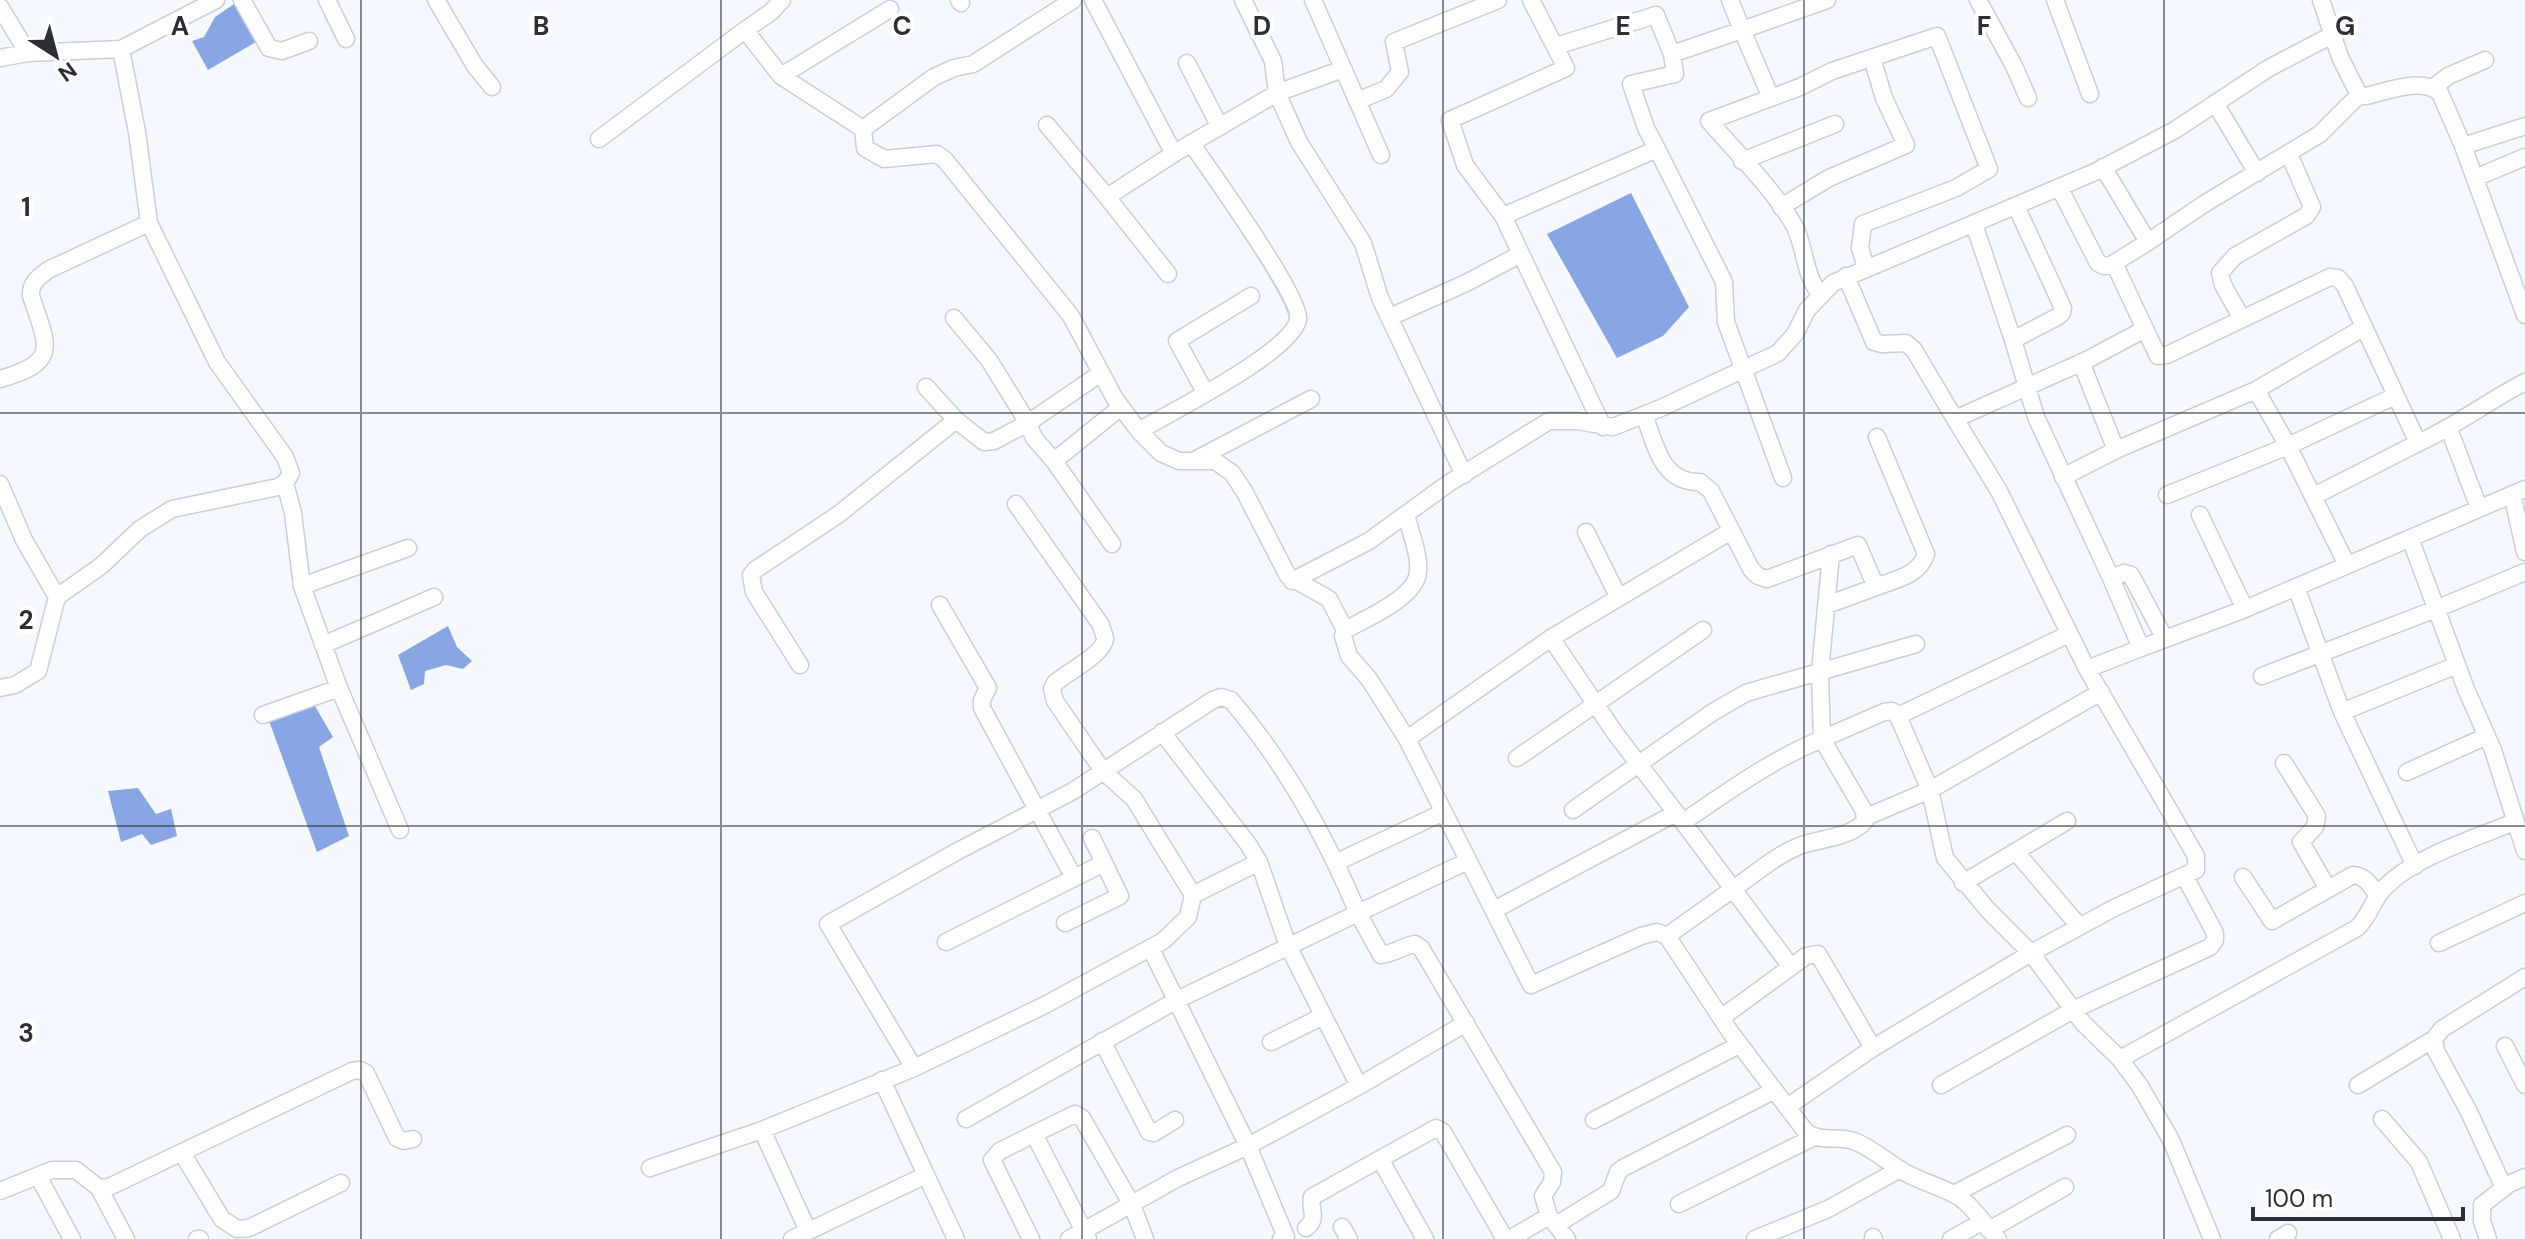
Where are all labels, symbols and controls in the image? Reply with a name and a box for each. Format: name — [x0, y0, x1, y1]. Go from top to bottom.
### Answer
text: A — [171, 9, 189, 43]
text: B — [533, 9, 549, 43]
text: C — [892, 9, 912, 43]
text: D — [1253, 9, 1271, 43]
text: E — [1615, 9, 1631, 43]
text: F — [1977, 9, 1991, 43]
text: G — [2335, 9, 2355, 43]
north arrow — [16, 16, 96, 96]
text: N — [52, 55, 82, 88]
text: 1 — [21, 190, 31, 224]
text: 2 — [18, 603, 34, 637]
text: 3 — [18, 1016, 34, 1050]
scale bar — [2253, 1171, 2463, 1221]
text: 100 m — [2265, 1183, 2333, 1214]

